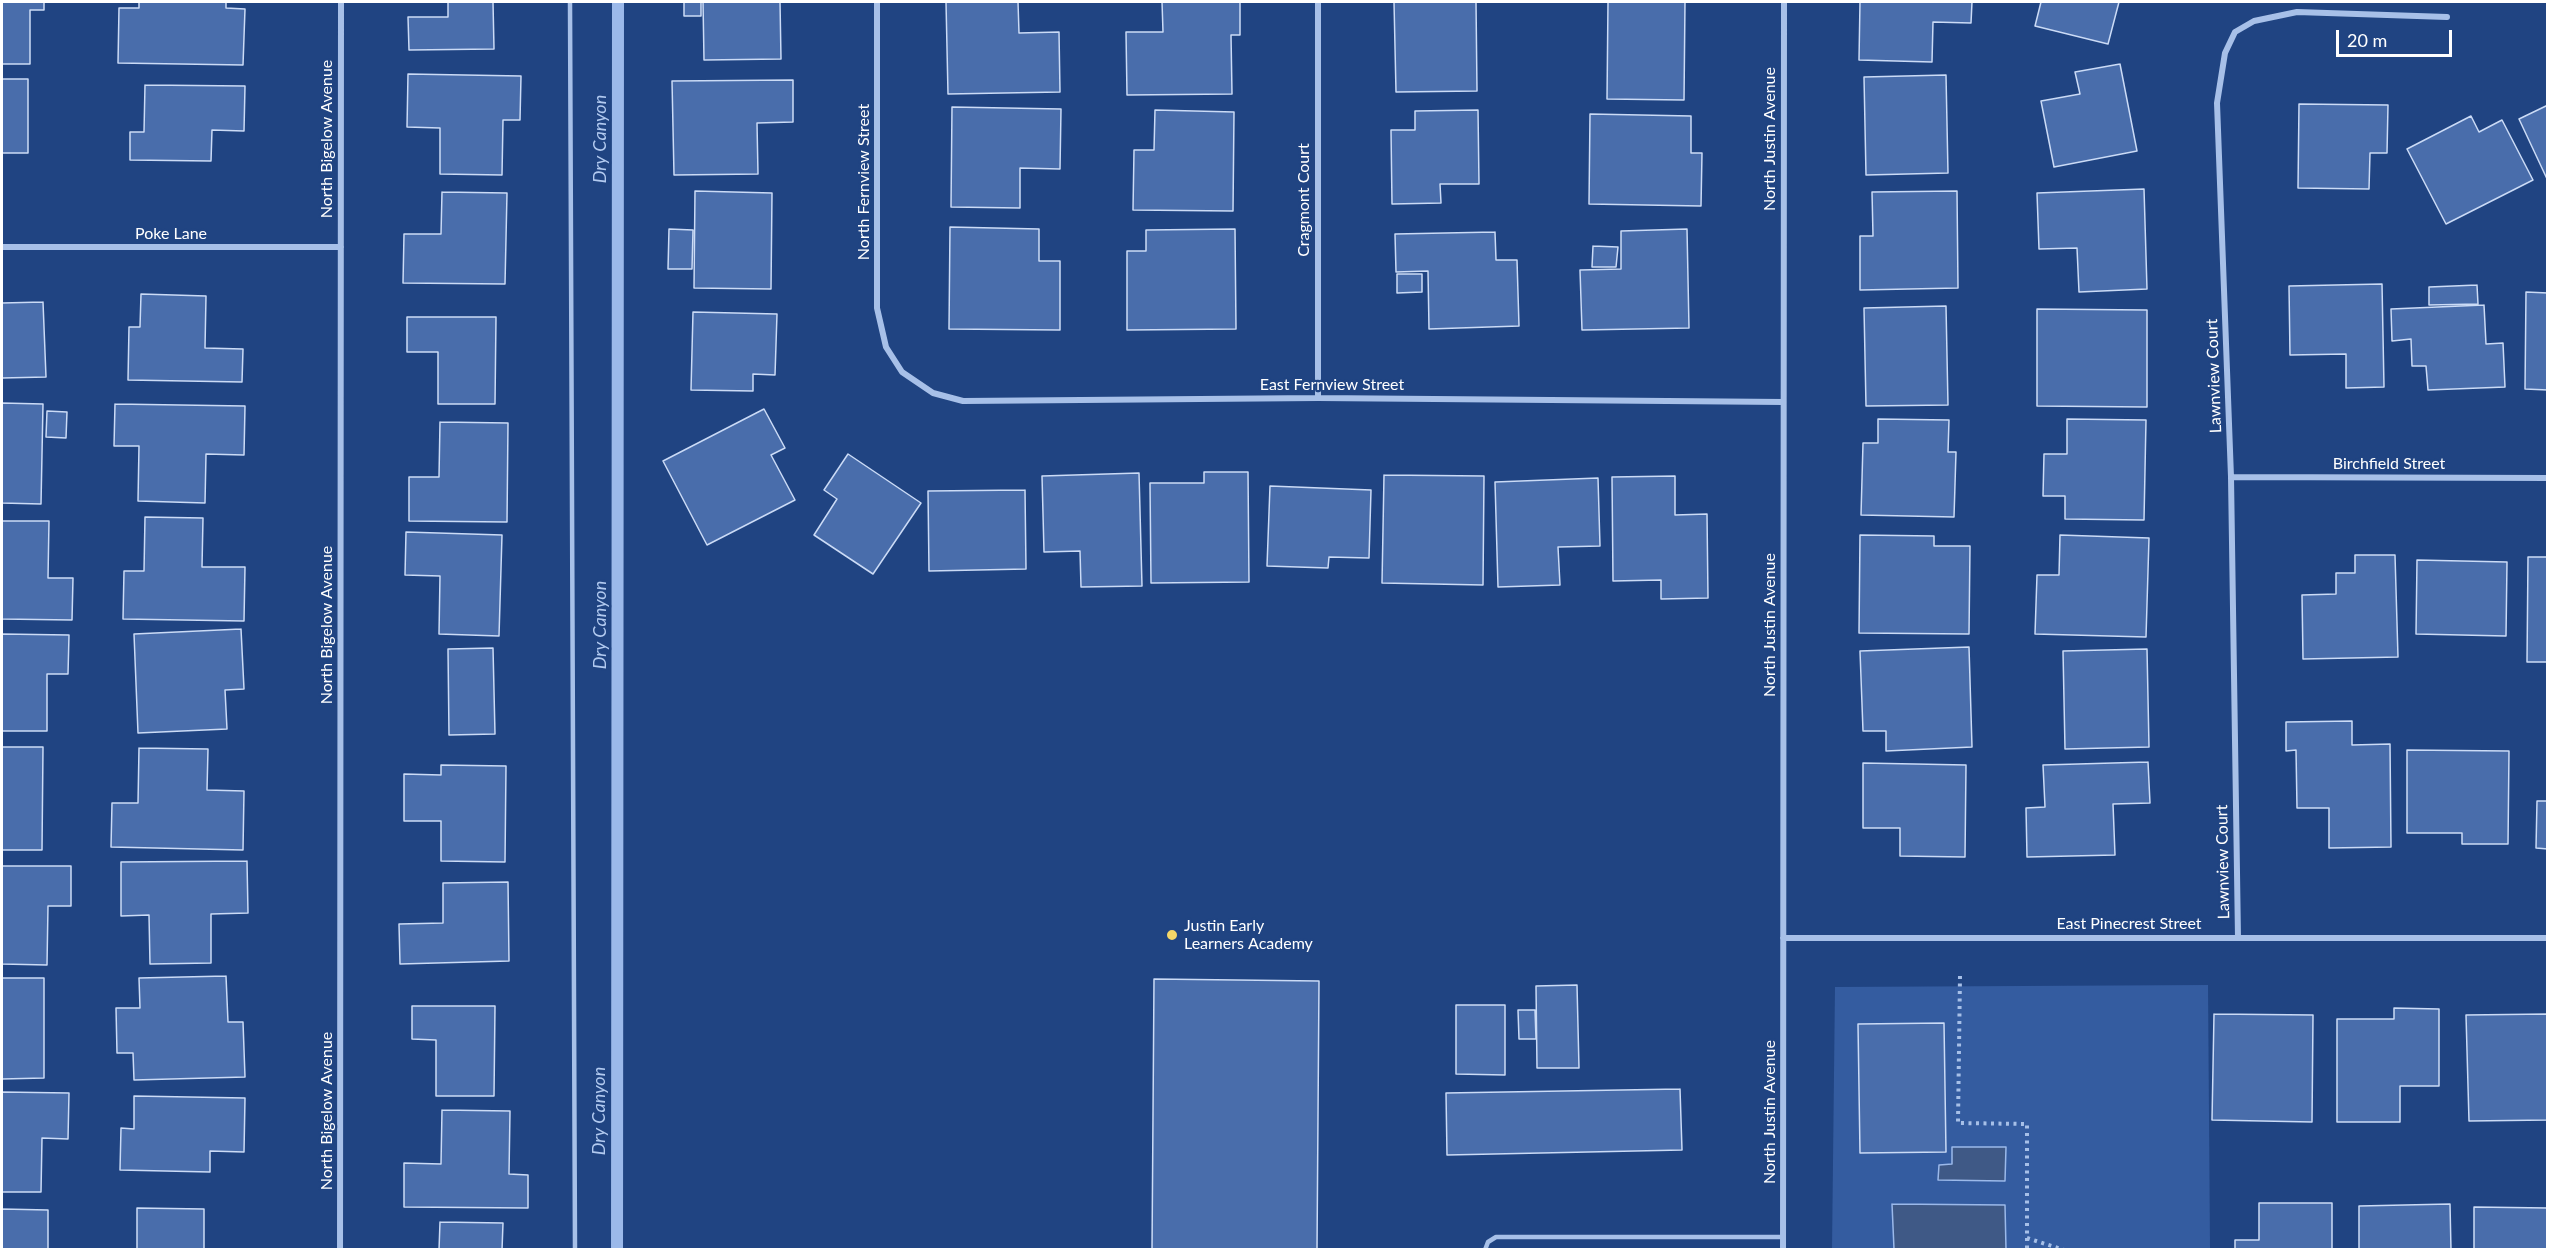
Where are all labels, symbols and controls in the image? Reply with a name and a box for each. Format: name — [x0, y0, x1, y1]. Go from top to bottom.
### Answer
scale bar — [2339, 18, 2454, 56]
text: 20 m — [2347, 29, 2387, 51]
street label: North Bigelow Avenue — [317, 60, 337, 218]
street label: North Justin Avenue — [1760, 67, 1780, 211]
water label: Dry Canyon — [589, 95, 611, 183]
street label: North Fernview Street — [854, 104, 874, 260]
street label: Cragmont Court — [1294, 143, 1314, 257]
street label: Poke Lane — [135, 224, 207, 244]
street label: Lawnview Court — [2202, 318, 2226, 434]
street label: East Fernview Street — [1260, 375, 1404, 395]
street label: Birchfield Street — [2333, 454, 2445, 474]
street label: North Bigelow Avenue — [317, 546, 337, 704]
street label: North Justin Avenue — [1760, 553, 1780, 697]
water label: Dry Canyon — [589, 581, 611, 669]
street label: Lawnview Court — [2212, 805, 2234, 919]
street label: East Pinecrest Street — [2056, 914, 2202, 934]
place label: Justin Early Learners Academy — [1184, 916, 1313, 954]
marker: Justin Early Learners Academy — [1165, 928, 1179, 942]
street label: North Bigelow Avenue — [317, 1032, 337, 1190]
street label: North Justin Avenue — [1760, 1040, 1780, 1184]
water label: Dry Canyon — [588, 1067, 610, 1155]

